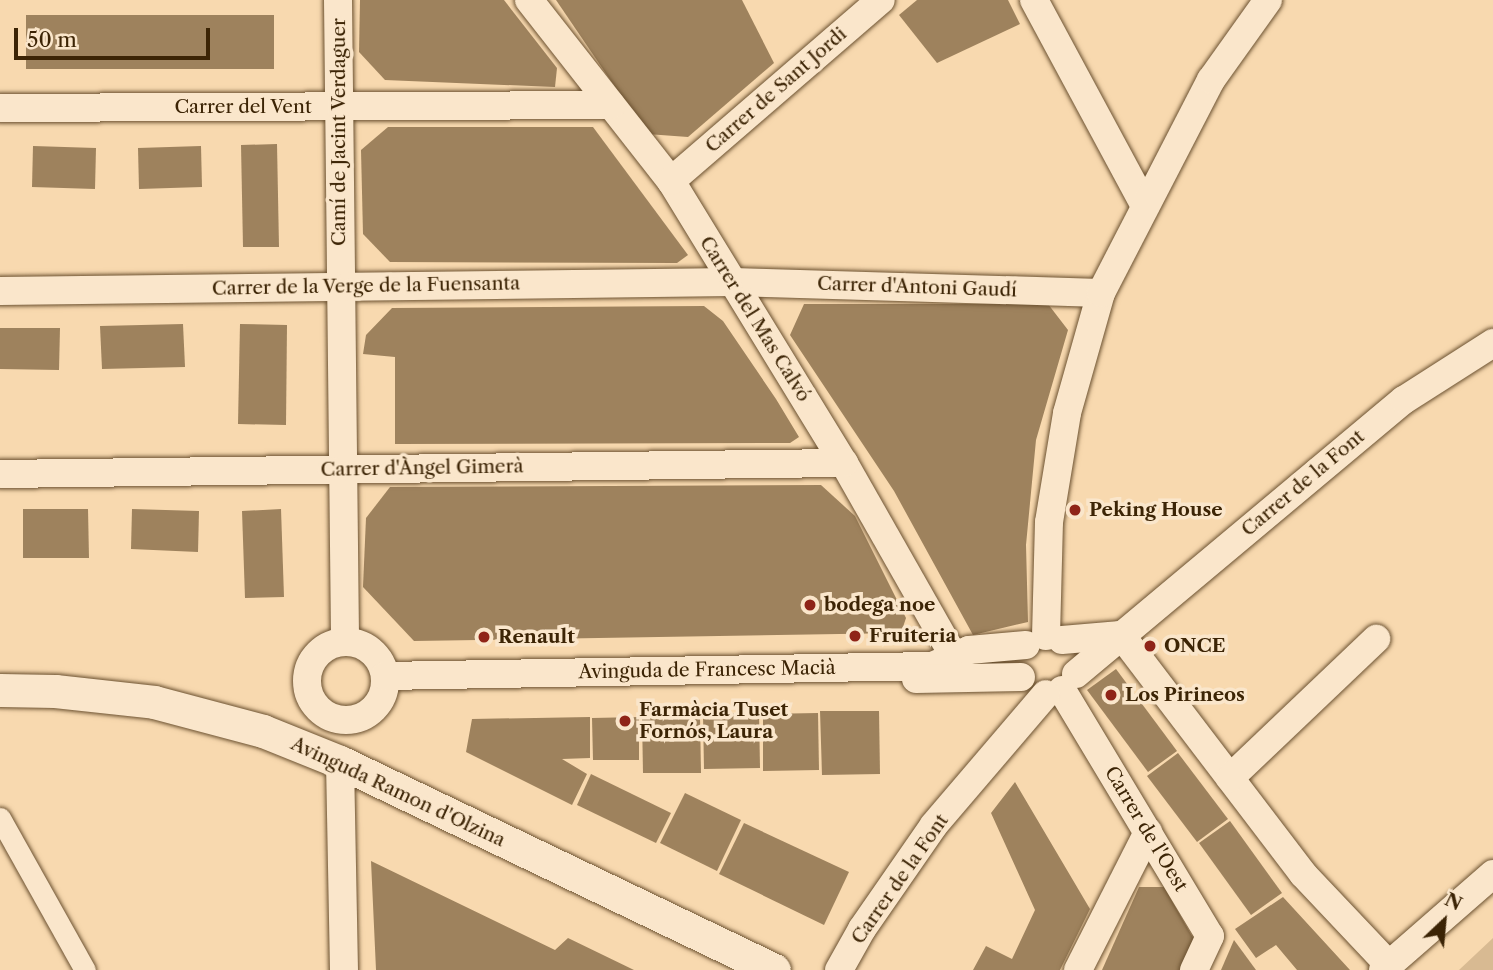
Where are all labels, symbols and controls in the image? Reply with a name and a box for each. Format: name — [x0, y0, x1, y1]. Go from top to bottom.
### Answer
scale bar — [18, 14, 214, 58]
street label: Camí de Jacint Verdaguer — [328, 18, 350, 246]
street label: Carrer de Sant Jordi — [701, 22, 851, 158]
text: 50 m — [27, 27, 77, 52]
street label: Carrer del Vent — [174, 96, 312, 118]
street label: Carrer del Mas Calvó — [695, 232, 815, 406]
street label: Carrer de la Verge de la Fuensanta — [211, 272, 521, 300]
street label: Carrer d'Antoni Gaudí — [817, 272, 1017, 302]
street label: Carrer de la Font — [1237, 425, 1369, 541]
street label: Carrer d'Àngel Gimerà — [320, 455, 524, 481]
place label: Peking House — [1089, 499, 1223, 521]
marker: Peking House — [1067, 502, 1083, 518]
place label: bodega noe — [824, 594, 936, 616]
marker: bodega noe — [802, 597, 818, 613]
place label: Fruiteria — [869, 625, 956, 647]
place label: Renault — [498, 626, 575, 648]
marker: Fruiteria — [847, 628, 863, 644]
marker: Renault — [476, 629, 492, 645]
place label: ONCE — [1164, 635, 1225, 657]
marker: ONCE — [1142, 638, 1158, 654]
street label: Avinguda de Francesc Macià — [578, 656, 836, 684]
place label: Los Pirineos — [1125, 684, 1245, 706]
marker: Los Pirineos — [1103, 687, 1119, 703]
place label: Farmàcia Tuset Fornós, Laura — [639, 699, 789, 743]
marker: Farmàcia Tuset Fornós, Laura — [617, 713, 633, 729]
street label: Avinguda Ramon d'Olzina — [287, 732, 509, 852]
street label: Carrer de l'Oest — [1100, 762, 1192, 896]
street label: Carrer de la Font — [847, 809, 953, 949]
north arrow — [1409, 886, 1479, 956]
text: N — [1441, 888, 1466, 916]

